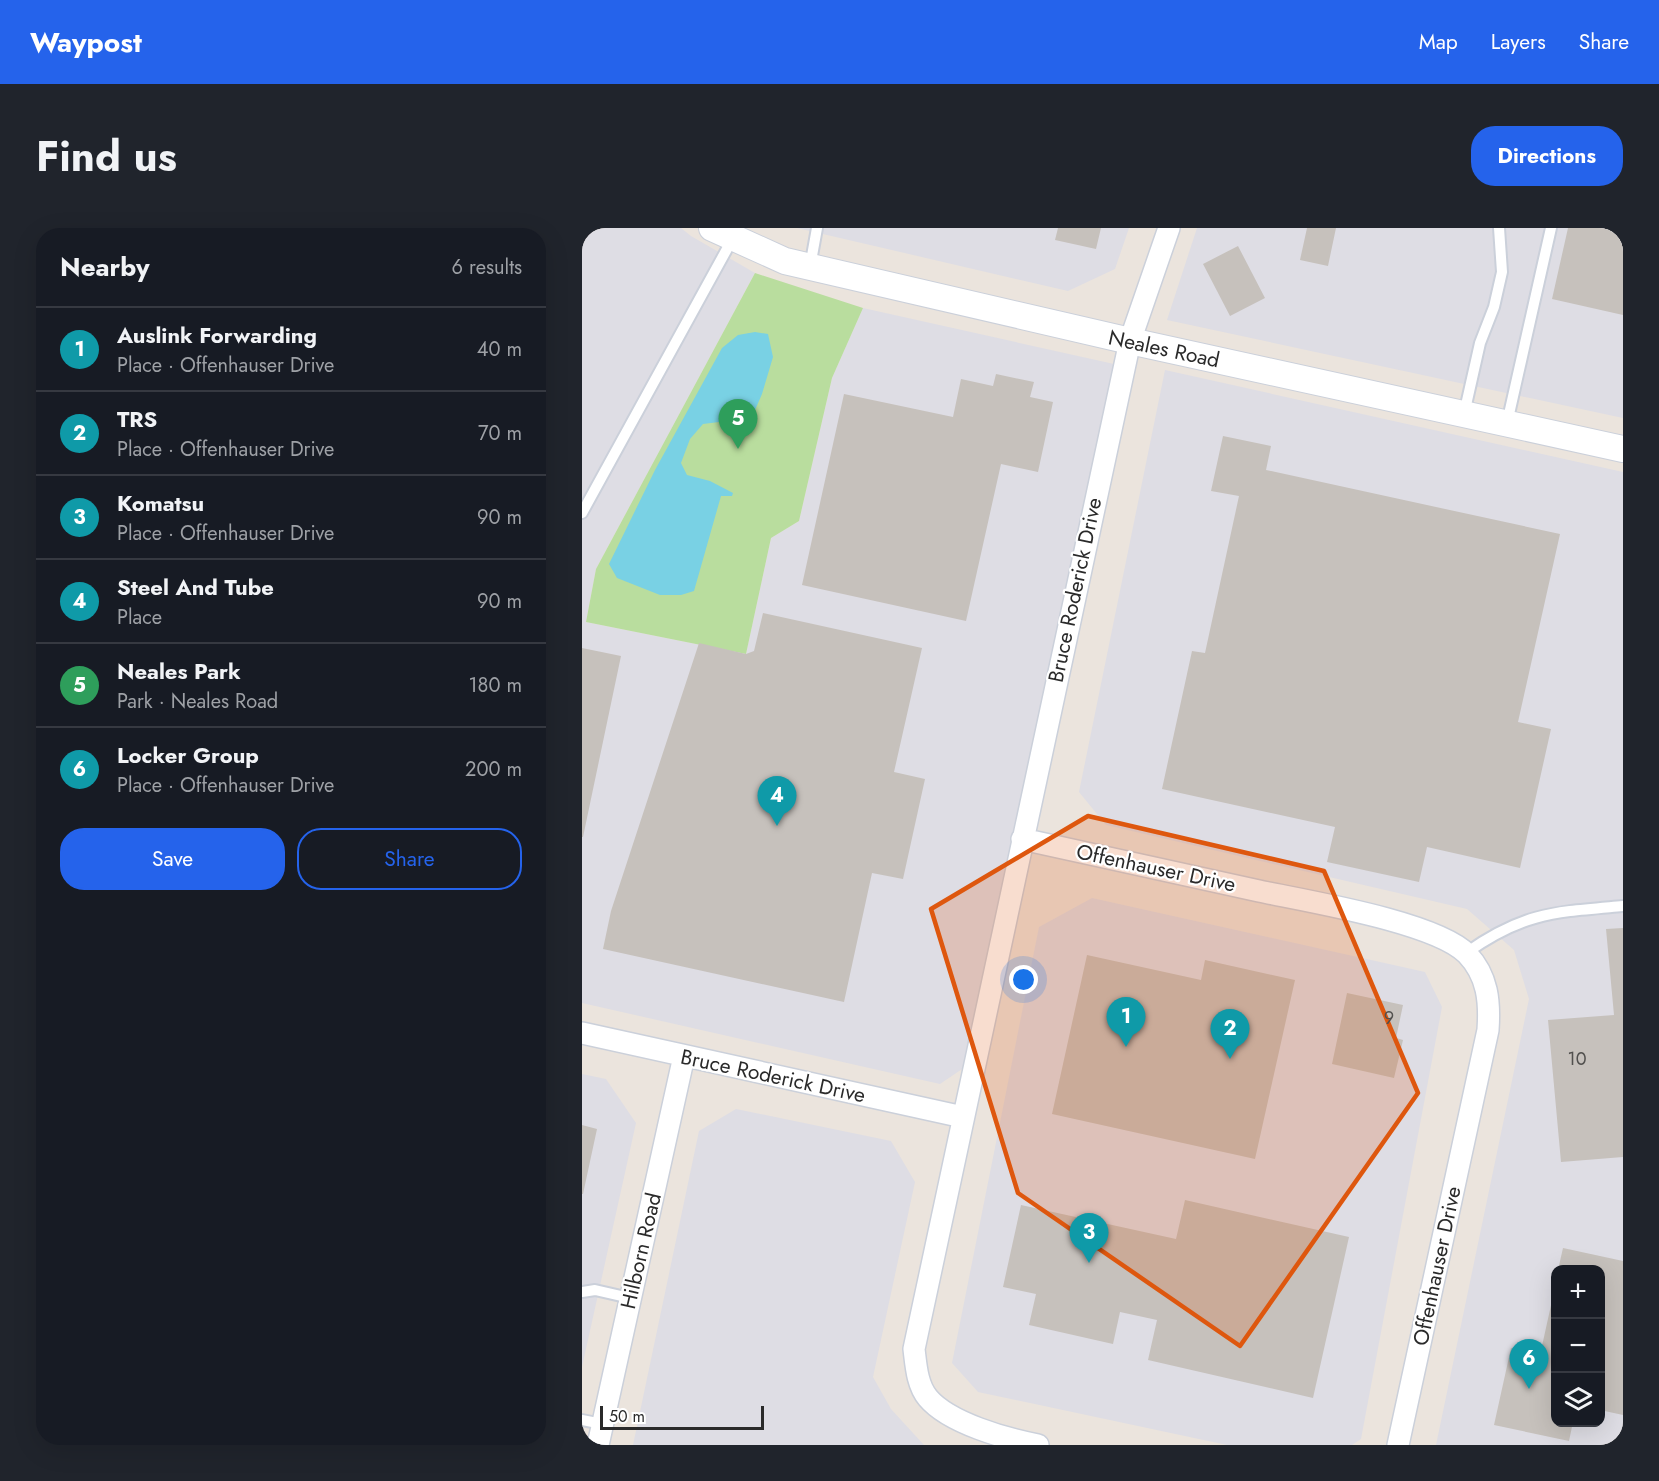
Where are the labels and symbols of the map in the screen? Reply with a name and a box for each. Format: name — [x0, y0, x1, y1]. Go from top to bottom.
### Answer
street label: Neales Road — [1106, 323, 1222, 375]
pin: 5 — [718, 400, 758, 449]
street label: Bruce Roderick Drive — [1041, 495, 1109, 685]
pin: 4 — [758, 776, 796, 826]
street label: Offenhauser Drive — [1074, 836, 1239, 900]
your location — [1009, 965, 1038, 994]
pin: 1 — [1106, 998, 1146, 1047]
house number: 9 — [1384, 1005, 1394, 1031]
pin: 2 — [1210, 1010, 1250, 1059]
street label: Bruce Roderick Drive — [678, 1042, 868, 1110]
house number: 10 — [1568, 1046, 1587, 1072]
street label: Offenhauser Drive — [1405, 1183, 1469, 1348]
street label: Hilborn Road — [613, 1190, 669, 1312]
pin: 3 — [1070, 1214, 1108, 1263]
pin: 6 — [1510, 1340, 1548, 1389]
scale bar — [600, 1403, 764, 1430]

